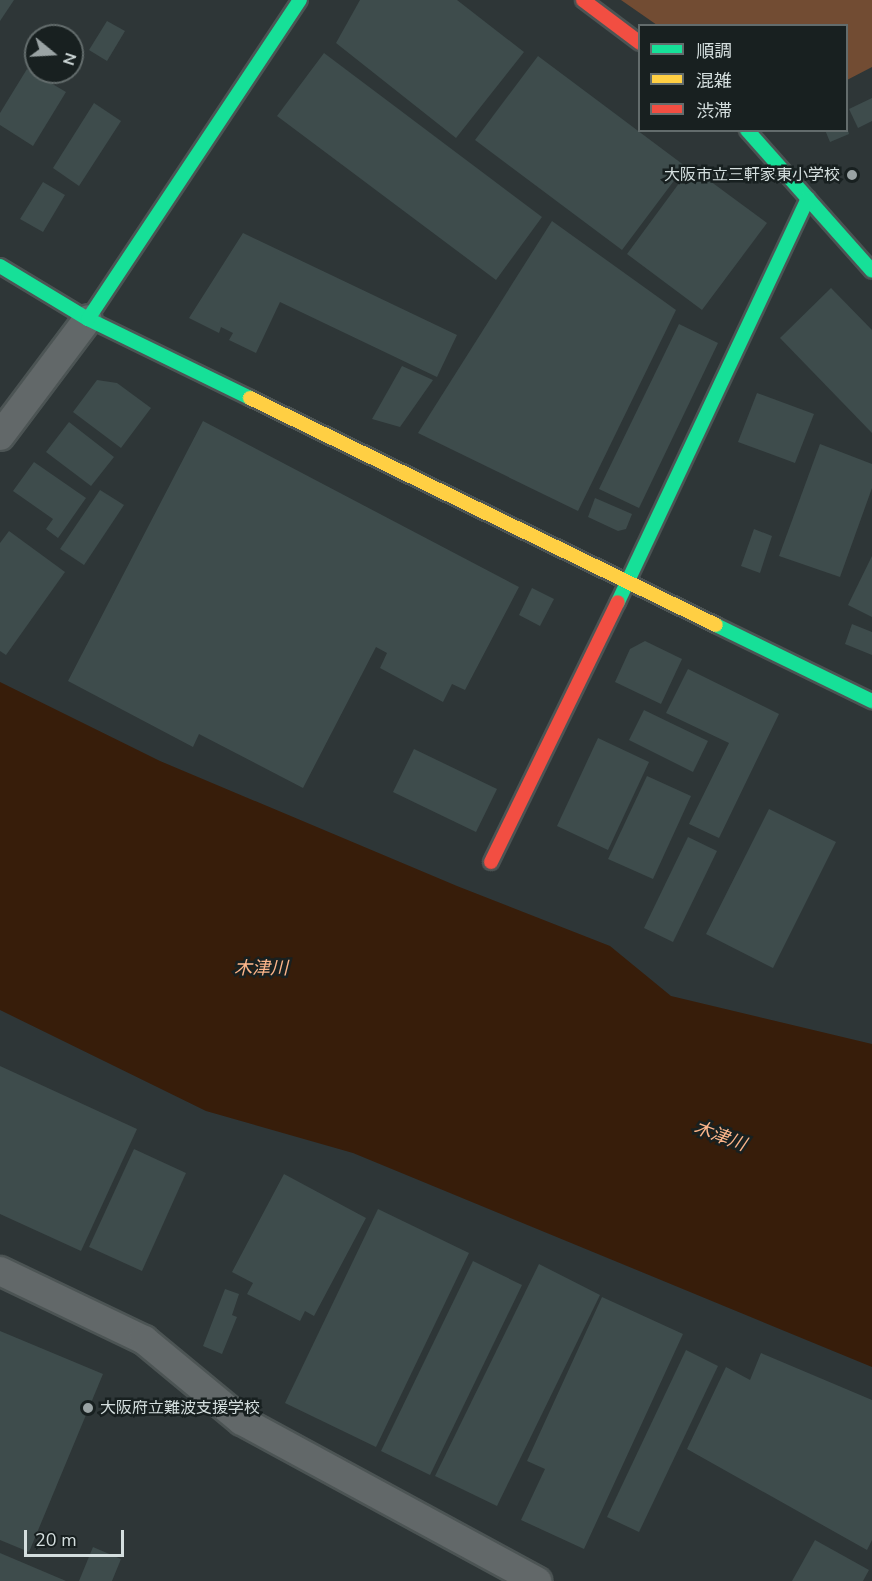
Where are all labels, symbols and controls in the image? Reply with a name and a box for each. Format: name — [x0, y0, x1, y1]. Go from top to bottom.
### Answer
north arrow — [24, 24, 84, 84]
legend — [638, 24, 848, 132]
text: 順調 — [696, 39, 732, 63]
text: N — [57, 50, 82, 68]
text: 混雑 — [696, 69, 732, 93]
text: 渋滞 — [696, 99, 732, 123]
place label: 大阪市立三軒家東小学校 — [664, 165, 840, 185]
marker: 大阪市立三軒家東小学校 — [845, 168, 859, 182]
water label: 木津川 — [234, 957, 288, 979]
water label: 木津川 — [691, 1117, 749, 1155]
place label: 大阪府立難波支援学校 — [100, 1398, 260, 1418]
marker: 大阪府立難波支援学校 — [81, 1401, 95, 1415]
scale bar — [27, 1518, 128, 1556]
text: 20 m — [35, 1528, 77, 1552]

